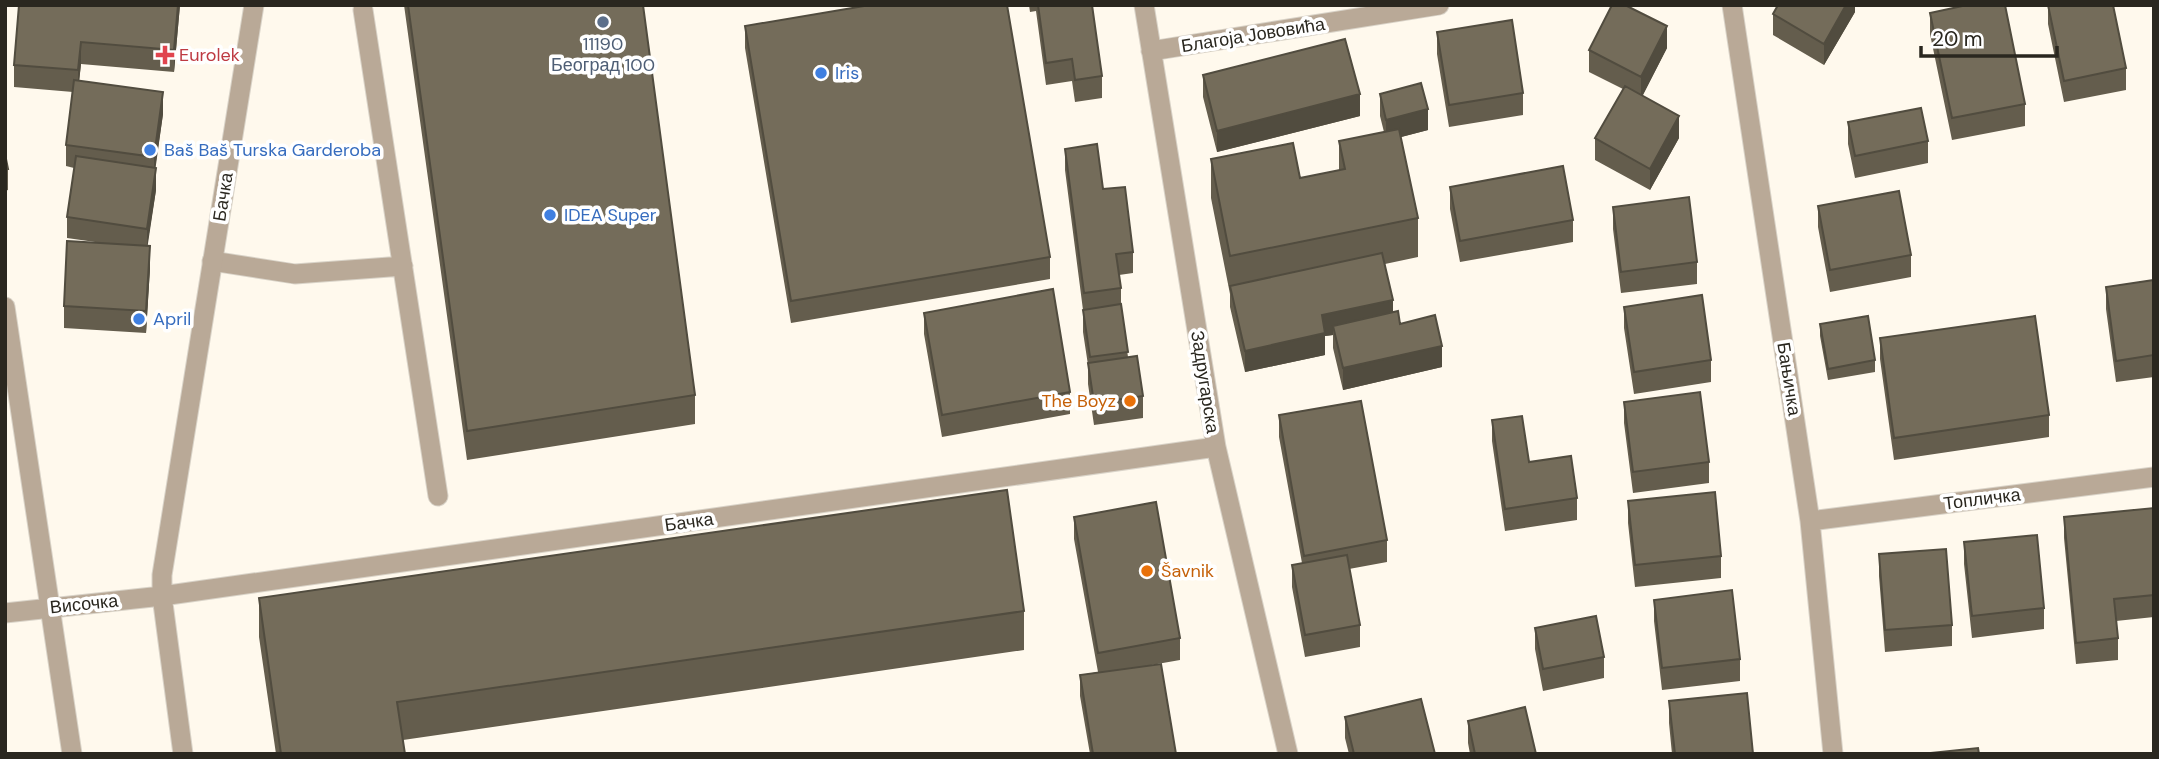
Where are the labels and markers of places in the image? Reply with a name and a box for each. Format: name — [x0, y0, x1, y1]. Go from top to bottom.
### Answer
marker: 11190 Београд 100 — [595, 14, 611, 30]
place label: 11190 Београд 100 — [551, 32, 655, 77]
place label: Eurolek — [179, 43, 240, 67]
marker: Eurolek — [157, 47, 173, 63]
place label: Iris — [835, 61, 859, 85]
marker: Iris — [813, 65, 829, 81]
place label: Baš Baš Turska Garderoba — [164, 138, 381, 162]
marker: Baš Baš Turska Garderoba — [142, 142, 158, 158]
place label: IDEA Super — [564, 203, 657, 227]
marker: IDEA Super — [542, 207, 558, 223]
place label: April — [153, 307, 191, 331]
marker: April — [131, 311, 147, 327]
place label: The Boyz — [1041, 389, 1116, 413]
marker: The Boyz — [1122, 393, 1138, 409]
place label: Šavnik — [1161, 559, 1214, 583]
marker: Šavnik — [1139, 563, 1155, 579]

